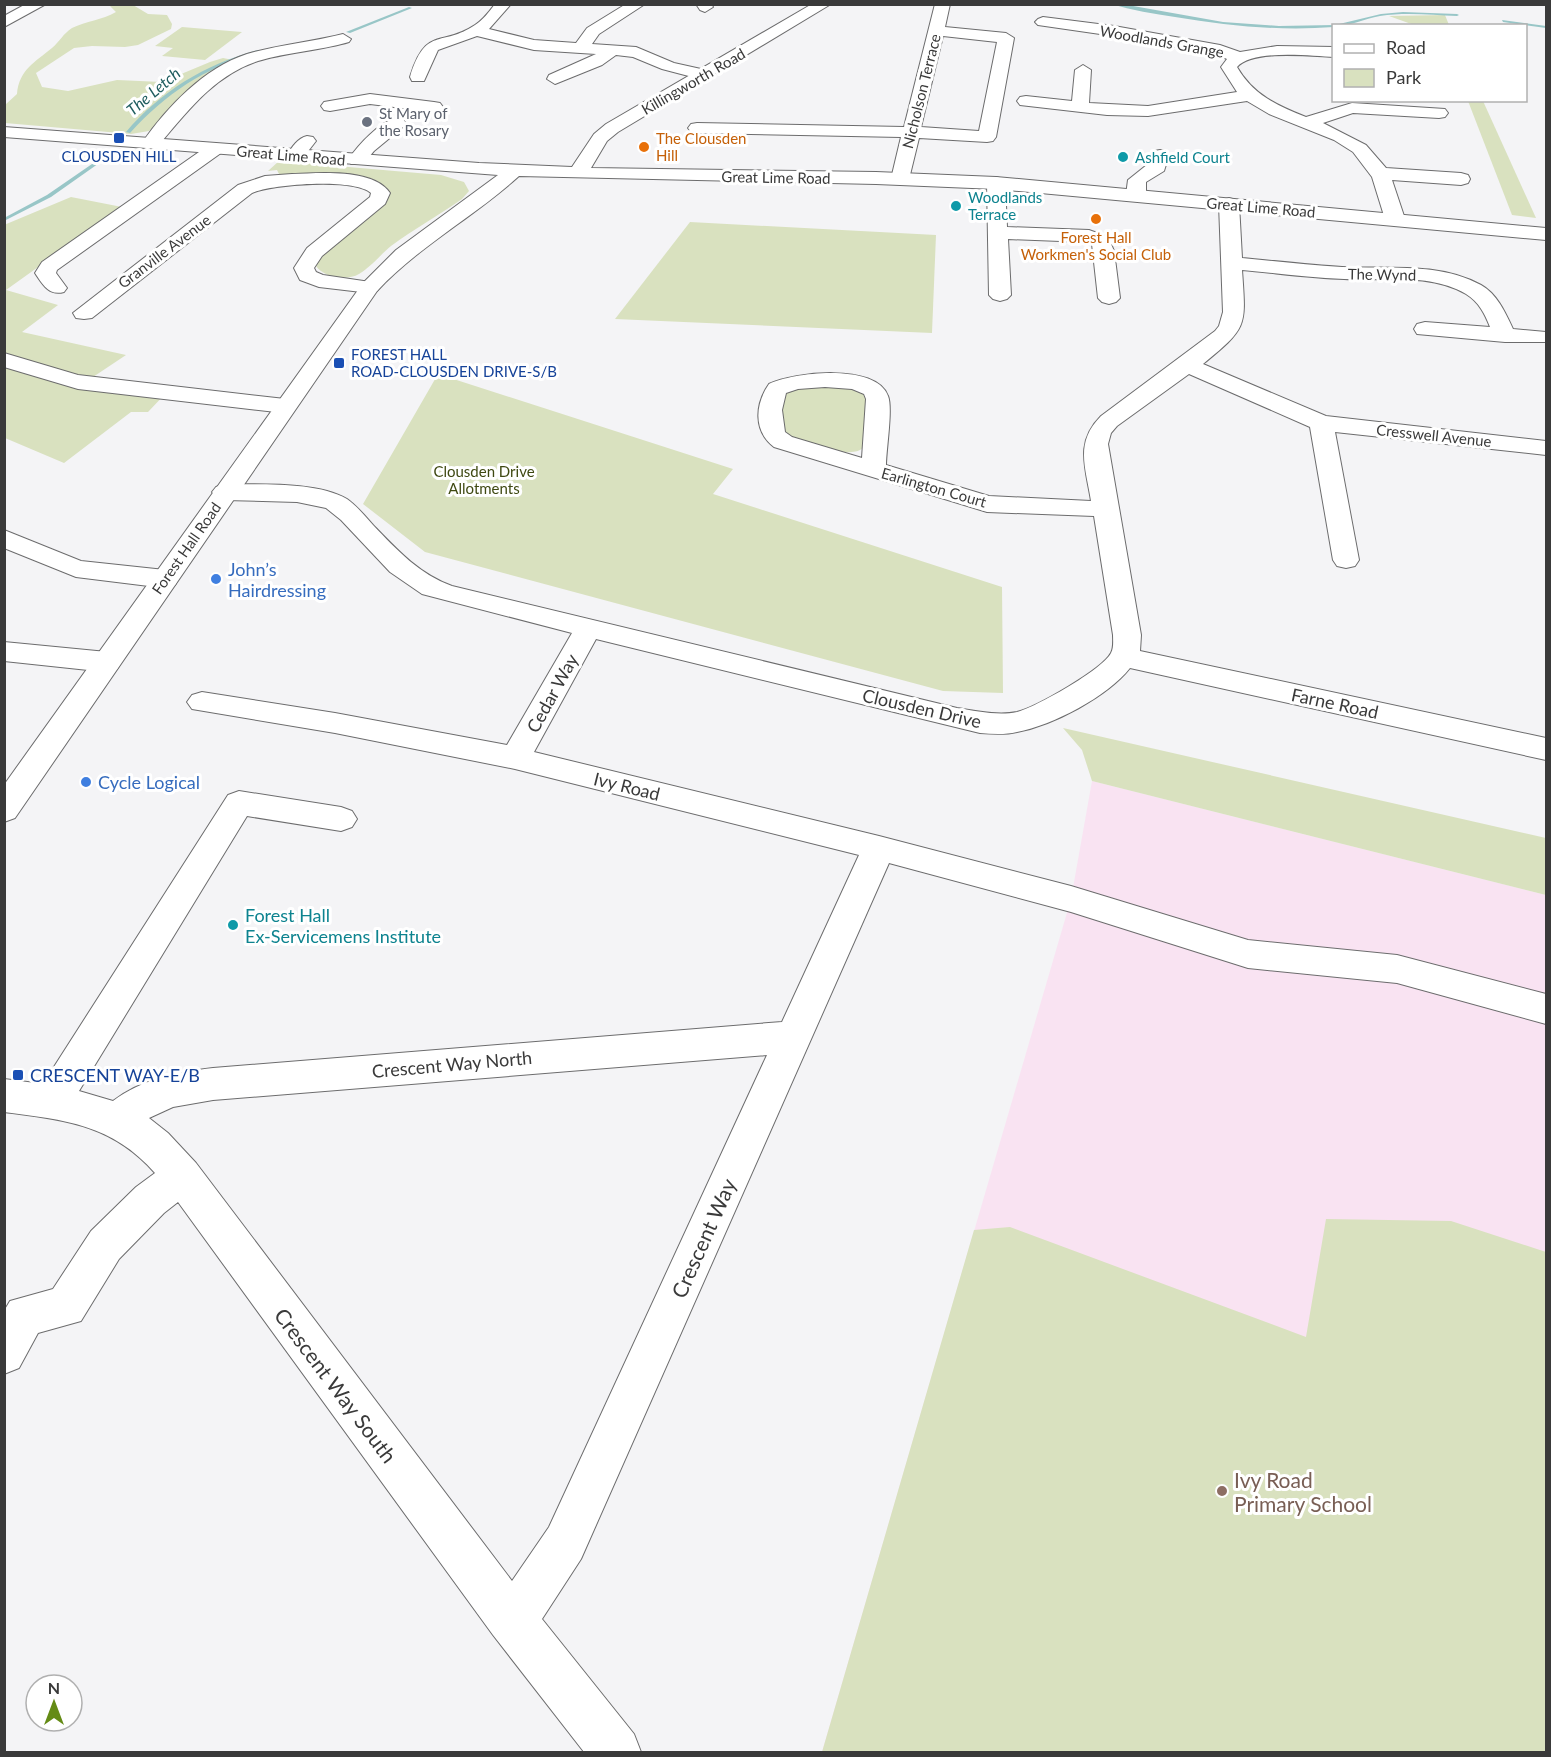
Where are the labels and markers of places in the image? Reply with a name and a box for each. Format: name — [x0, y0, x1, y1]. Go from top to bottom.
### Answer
place label: St Mary of the Rosary — [379, 104, 449, 139]
marker: St Mary of the Rosary — [360, 115, 374, 129]
place label: The Clousden Hill — [656, 129, 746, 164]
marker: CLOUSDEN HILL — [112, 131, 126, 145]
marker: The Clousden Hill — [637, 140, 651, 154]
place label: CLOUSDEN HILL — [62, 147, 177, 165]
place label: Ashfield Court — [1135, 148, 1230, 166]
marker: Ashfield Court — [1116, 150, 1130, 164]
place label: Woodlands Terrace — [968, 188, 1042, 223]
marker: Woodlands Terrace — [949, 199, 963, 213]
marker: Forest Hall Workmen's Social Club — [1089, 212, 1103, 226]
place label: Forest Hall Workmen's Social Club — [1021, 228, 1171, 263]
place label: FOREST HALL ROAD-CLOUSDEN DRIVE-S/B — [351, 345, 557, 380]
marker: FOREST HALL ROAD-CLOUSDEN DRIVE-S/B — [332, 356, 346, 370]
place label: John’s Hairdressing — [228, 558, 326, 601]
marker: John’s Hairdressing — [209, 572, 223, 586]
place label: Cycle Logical — [98, 771, 200, 793]
marker: Cycle Logical — [79, 775, 93, 789]
place label: Forest Hall Ex-Servicemens Institute — [245, 904, 441, 947]
marker: Forest Hall Ex-Servicemens Institute — [226, 918, 240, 932]
place label: CRESCENT WAY-E/B — [30, 1064, 200, 1086]
marker: CRESCENT WAY-E/B — [11, 1068, 25, 1082]
place label: Ivy Road Primary School — [1234, 1467, 1372, 1516]
marker: Ivy Road Primary School — [1215, 1484, 1229, 1498]

